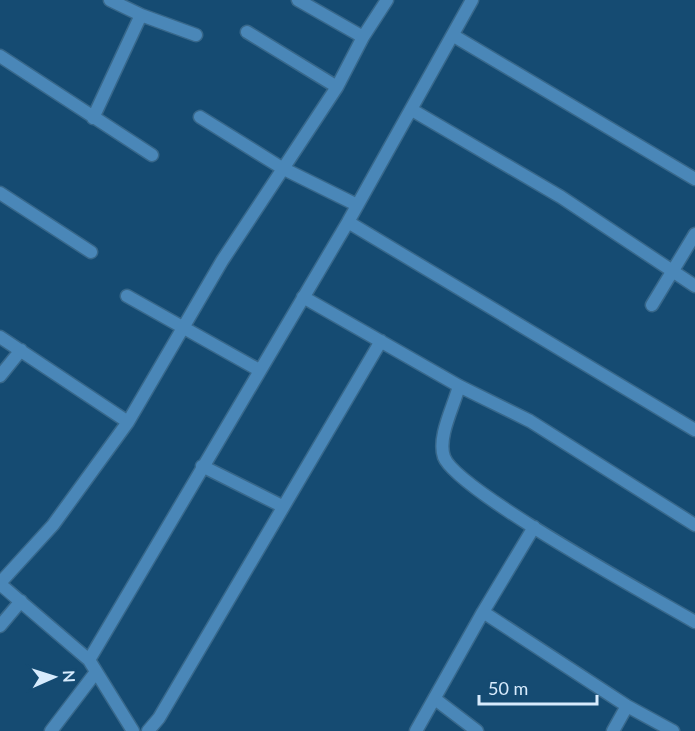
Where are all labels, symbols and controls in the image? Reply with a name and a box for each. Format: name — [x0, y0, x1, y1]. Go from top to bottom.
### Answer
north arrow — [24, 647, 84, 707]
scale bar — [479, 668, 598, 706]
text: N — [60, 670, 79, 683]
text: 50 m — [488, 677, 528, 699]

